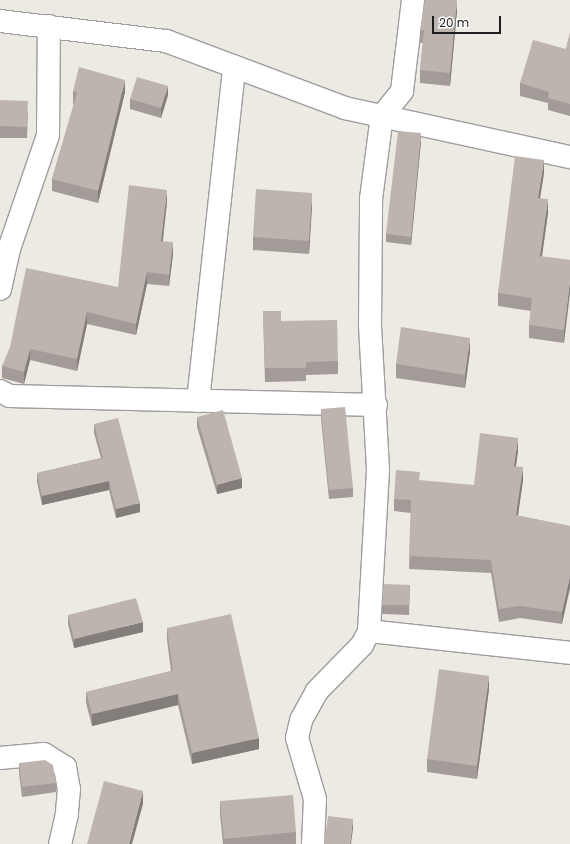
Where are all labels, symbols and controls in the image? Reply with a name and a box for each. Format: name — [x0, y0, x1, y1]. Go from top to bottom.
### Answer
scale bar — [434, 8, 503, 34]
text: 20 m — [439, 14, 469, 31]

